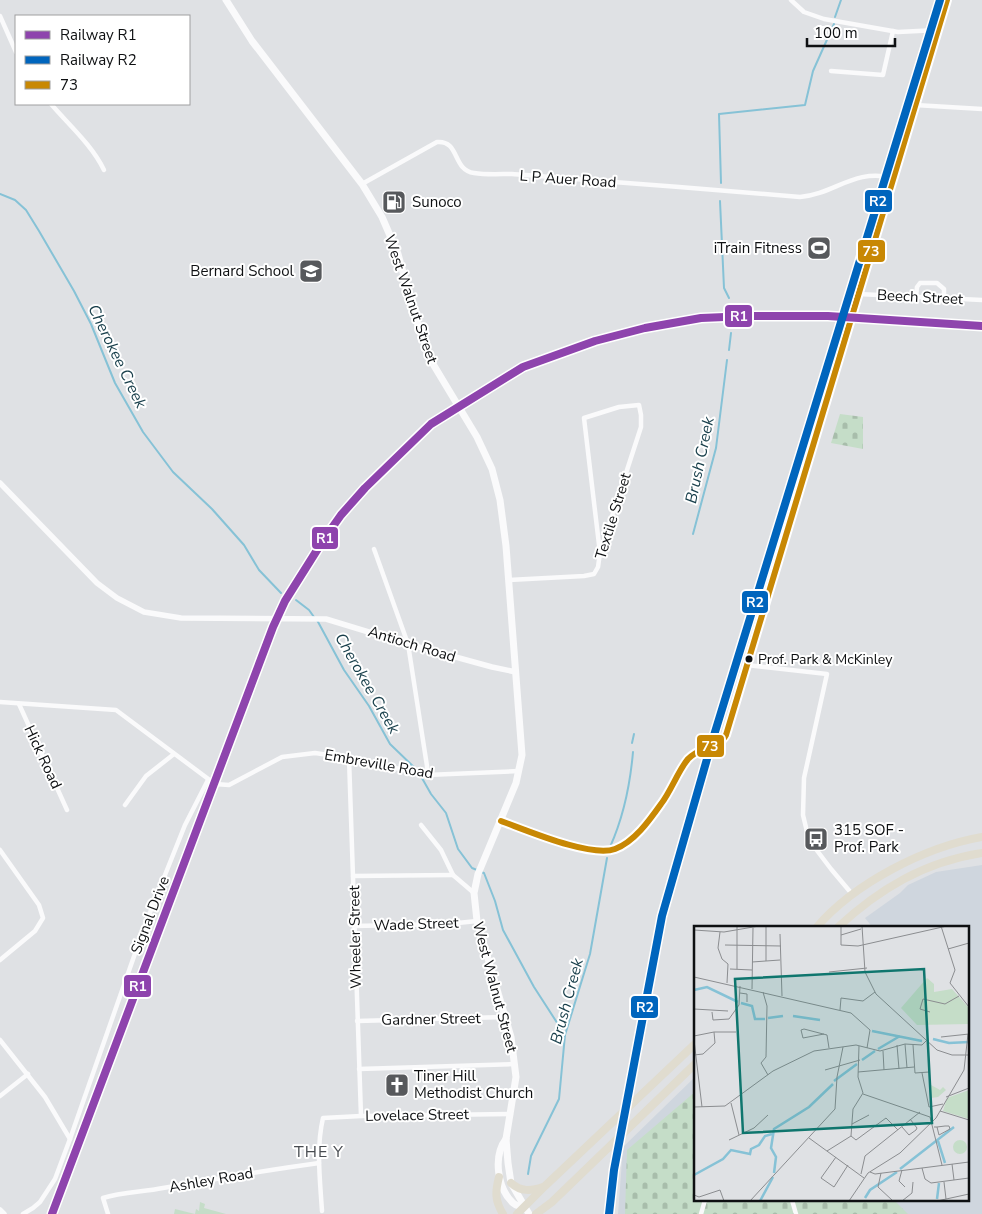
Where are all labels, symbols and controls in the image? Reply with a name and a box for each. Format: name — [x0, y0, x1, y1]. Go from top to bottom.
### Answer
legend — [15, 15, 190, 105]
scale bar — [807, 15, 894, 47]
text: 100 m — [814, 23, 858, 43]
text: Railway R1 — [60, 25, 137, 45]
text: Railway R2 — [60, 50, 137, 70]
text: 73 — [60, 75, 78, 95]
street label: L P Auer Road — [519, 166, 617, 192]
fuel station icon: Sunoco — [381, 189, 407, 215]
line badge: R2 — [864, 189, 893, 213]
place label: Sunoco — [412, 192, 462, 212]
text: R2 — [869, 192, 887, 211]
street label: West Walnut Street — [380, 232, 443, 367]
sports icon: iTrain Fitness — [806, 235, 832, 261]
place label: iTrain Fitness — [714, 238, 802, 258]
line badge: 73 — [857, 239, 886, 263]
text: 73 — [863, 242, 879, 261]
school or university icon: Bernard School — [298, 258, 324, 284]
place label: Bernard School — [190, 261, 295, 281]
street label: Beech Street — [876, 285, 964, 309]
water label: Cherokee Creek — [82, 301, 152, 413]
line badge: R1 — [724, 304, 753, 328]
text: R1 — [730, 307, 748, 326]
water label: Brush Creek — [680, 414, 720, 505]
street label: Textile Street — [590, 470, 636, 562]
line badge: R1 — [311, 526, 339, 550]
text: R1 — [316, 529, 334, 548]
line badge: R2 — [741, 590, 769, 614]
text: R2 — [746, 593, 764, 612]
street label: Antioch Road — [366, 621, 458, 667]
water label: Cherokee Creek — [329, 629, 405, 739]
place label: Prof. Park & McKinley — [758, 650, 893, 669]
marker: Prof. Park & McKinley — [744, 654, 754, 664]
street label: Hick Road — [20, 722, 66, 792]
line badge: 73 — [696, 734, 725, 758]
text: 73 — [702, 737, 718, 756]
street label: Embreville Road — [323, 745, 435, 783]
place label: 315 SOF - Prof. Park — [834, 820, 904, 857]
bus stop icon: 315 SOF - Prof. Park — [803, 826, 829, 852]
street label: Signal Drive — [126, 873, 174, 957]
street label: Wheeler Street — [344, 884, 366, 989]
street label: Wade Street — [373, 912, 460, 935]
street label: West Walnut Street — [468, 919, 522, 1055]
inset map — [694, 926, 970, 1202]
water label: Brush Creek — [545, 955, 589, 1047]
line badge: R1 — [123, 974, 152, 998]
text: R1 — [129, 977, 147, 996]
line badge: R2 — [630, 995, 659, 1019]
text: R2 — [636, 998, 654, 1017]
street label: Gardner Street — [381, 1008, 482, 1030]
place label: Tiner Hill Methodist Church — [414, 1066, 533, 1103]
church icon: Tiner Hill Methodist Church — [384, 1072, 410, 1098]
street label: Lovelace Street — [365, 1104, 470, 1126]
district label: THE Y — [294, 1141, 344, 1163]
street label: Ashley Road — [167, 1163, 255, 1197]

